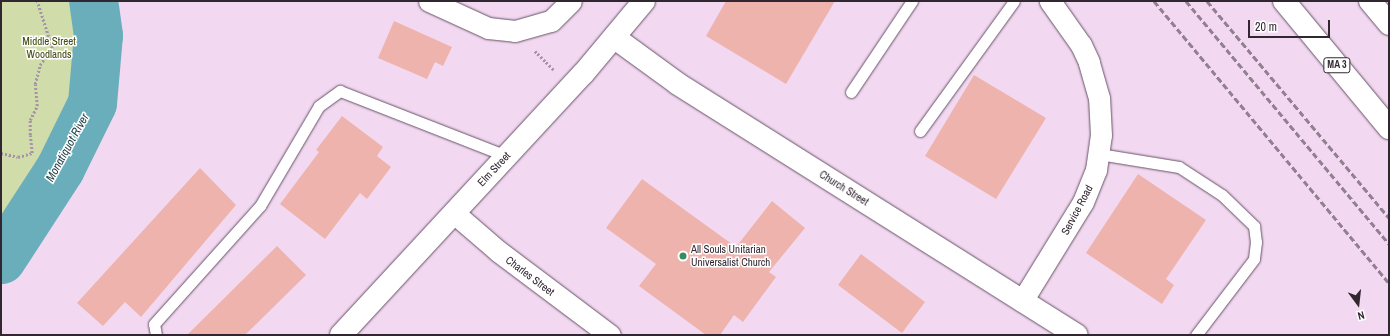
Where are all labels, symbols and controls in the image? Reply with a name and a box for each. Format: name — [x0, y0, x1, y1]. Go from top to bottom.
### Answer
scale bar — [1250, 12, 1332, 38]
text: 20 m — [1255, 19, 1277, 35]
park label: Middle Street Woodlands — [22, 35, 76, 61]
road number: MA 3 — [1323, 57, 1351, 73]
water label: Monatiquot River — [43, 112, 93, 184]
street label: Elm Street — [475, 149, 513, 189]
street label: Church Street — [817, 168, 871, 208]
street label: Service Road — [1058, 183, 1096, 237]
place label: All Souls Unitarian Universalist Church — [691, 243, 770, 269]
marker: All Souls Unitarian Universalist Church — [678, 251, 688, 261]
street label: Charles Street — [503, 253, 557, 299]
north arrow — [1338, 284, 1378, 324]
text: N — [1356, 308, 1366, 323]

